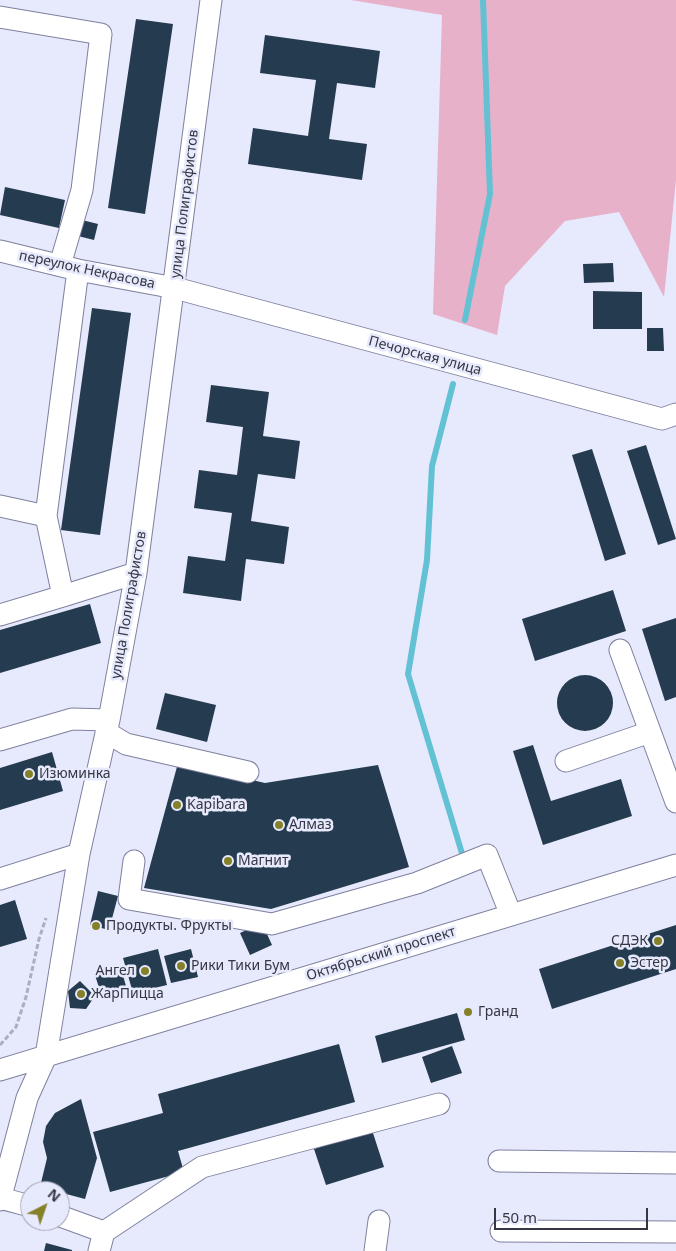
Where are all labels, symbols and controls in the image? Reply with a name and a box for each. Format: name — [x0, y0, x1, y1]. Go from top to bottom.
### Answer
street label: улица Полиграфистов — [168, 129, 202, 279]
street label: переулок Некрасова — [17, 247, 157, 293]
street label: Печорская улица — [367, 333, 483, 379]
street label: улица Полиграфистов — [108, 530, 150, 680]
place label: Изюминка — [39, 766, 111, 782]
marker: Изюминка — [23, 768, 35, 780]
place label: Kapibara — [187, 797, 246, 813]
marker: Kapibara — [171, 799, 183, 811]
place label: Алмаз — [289, 817, 332, 833]
marker: Алмаз — [273, 819, 285, 831]
place label: Магнит — [238, 853, 288, 869]
marker: Магнит — [222, 855, 234, 867]
place label: Продукты. Фрукты — [106, 918, 232, 934]
marker: Продукты. Фрукты — [90, 920, 102, 932]
street label: Октябрьский проспект — [304, 923, 458, 985]
place label: СДЭК — [611, 933, 648, 949]
marker: СДЭК — [652, 935, 664, 947]
place label: Эстер — [630, 955, 669, 971]
marker: Эстер — [614, 957, 626, 969]
place label: Рики Тики Бум — [191, 958, 290, 974]
marker: Рики Тики Бум — [175, 960, 187, 972]
place label: Ангел — [96, 963, 135, 979]
marker: Ангел — [139, 965, 151, 977]
place label: ЖарПицца — [91, 986, 164, 1002]
marker: ЖарПицца — [75, 988, 87, 1000]
place label: Гранд — [478, 1004, 518, 1020]
marker: Гранд — [462, 1006, 474, 1018]
north arrow — [20, 1181, 70, 1231]
text: N — [44, 1184, 65, 1206]
scale bar — [496, 1198, 650, 1230]
text: 50 m — [502, 1207, 537, 1227]

